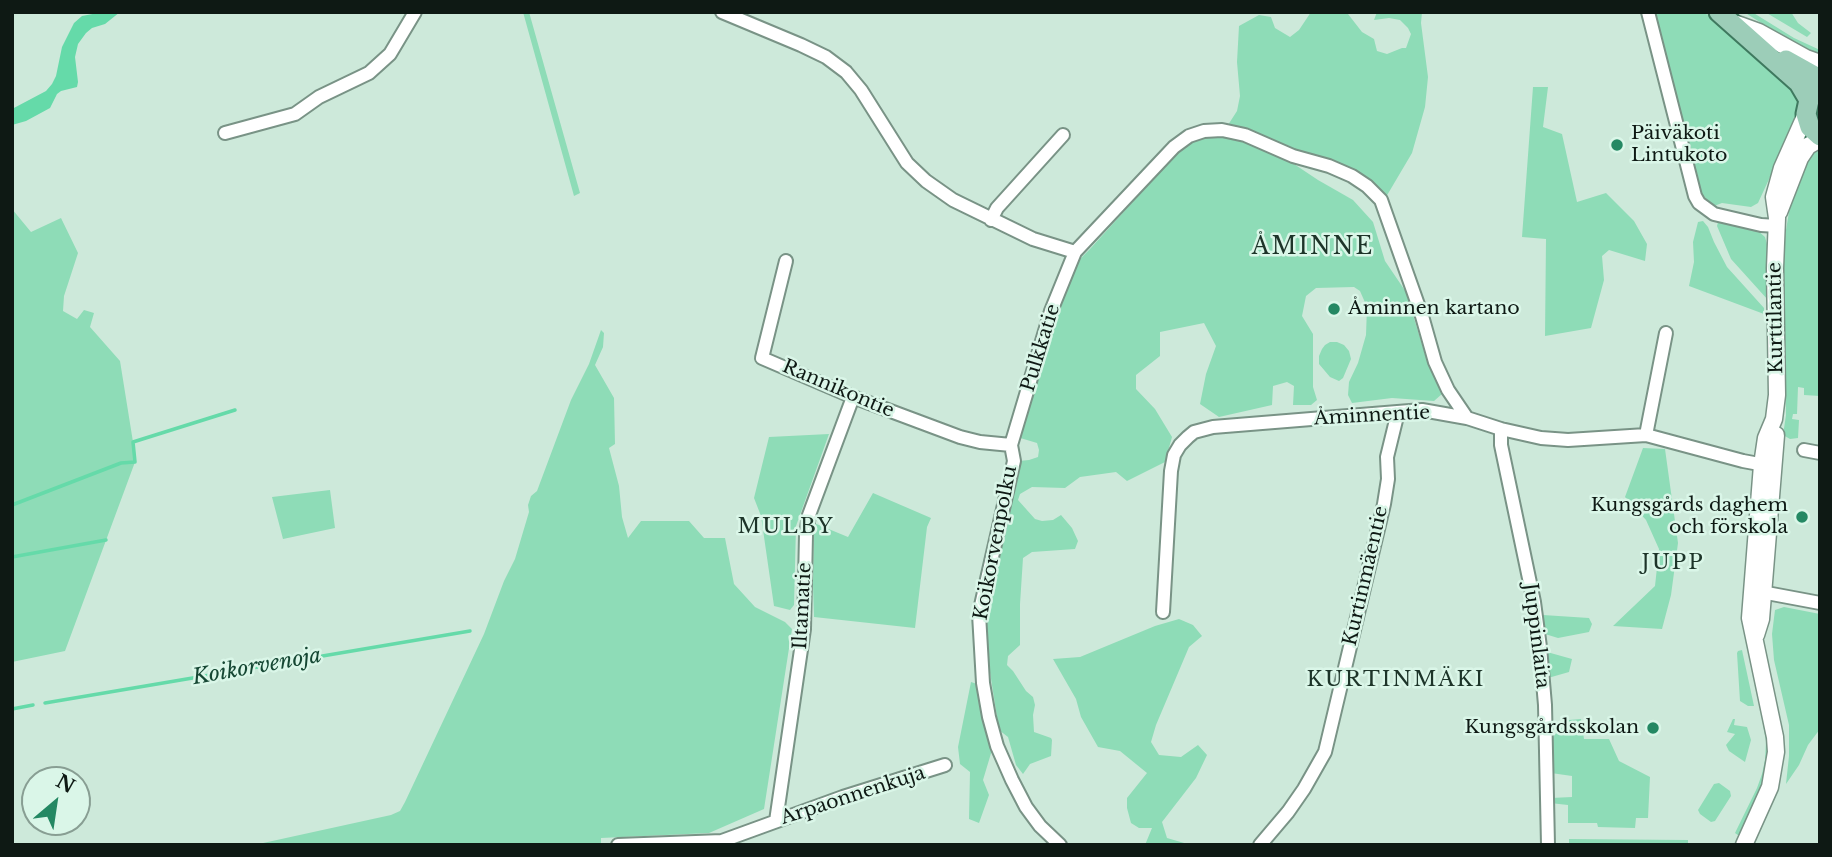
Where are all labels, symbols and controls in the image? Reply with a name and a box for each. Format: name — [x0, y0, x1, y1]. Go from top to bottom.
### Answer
place label: Päiväkoti Lintukoto — [1631, 123, 1727, 167]
marker: Päiväkoti Lintukoto — [1609, 137, 1625, 153]
district label: ÅMINNE — [1252, 234, 1374, 262]
street label: Kurttilantie — [1764, 262, 1788, 374]
place label: Åminnen kartano — [1348, 298, 1520, 320]
street label: Pulkkatie — [1017, 301, 1065, 395]
marker: Åminnen kartano — [1326, 301, 1342, 317]
street label: Rannikontie — [779, 355, 897, 423]
street label: Åminnentie — [1313, 402, 1431, 430]
street label: Koikorvenpolku — [970, 464, 1022, 622]
place label: Kungsgårds daghem och förskola — [1591, 495, 1788, 539]
street label: Kurtinmäentie — [1339, 504, 1393, 648]
marker: Kungsgårds daghem och förskola — [1794, 509, 1810, 525]
district label: MULBY — [738, 514, 834, 540]
district label: JUPP — [1642, 550, 1704, 576]
street label: Iltamatie — [789, 562, 817, 650]
street label: Juppinlaita — [1518, 582, 1554, 690]
water label: Koikorvenoja — [191, 643, 323, 691]
district label: KURTINMÄKI — [1308, 667, 1484, 693]
place label: Kungsgårdsskolan — [1464, 717, 1639, 739]
marker: Kungsgårdsskolan — [1645, 720, 1661, 736]
street label: Arpaonnenkuja — [778, 762, 928, 830]
north arrow — [21, 766, 91, 836]
text: N — [52, 770, 79, 798]

